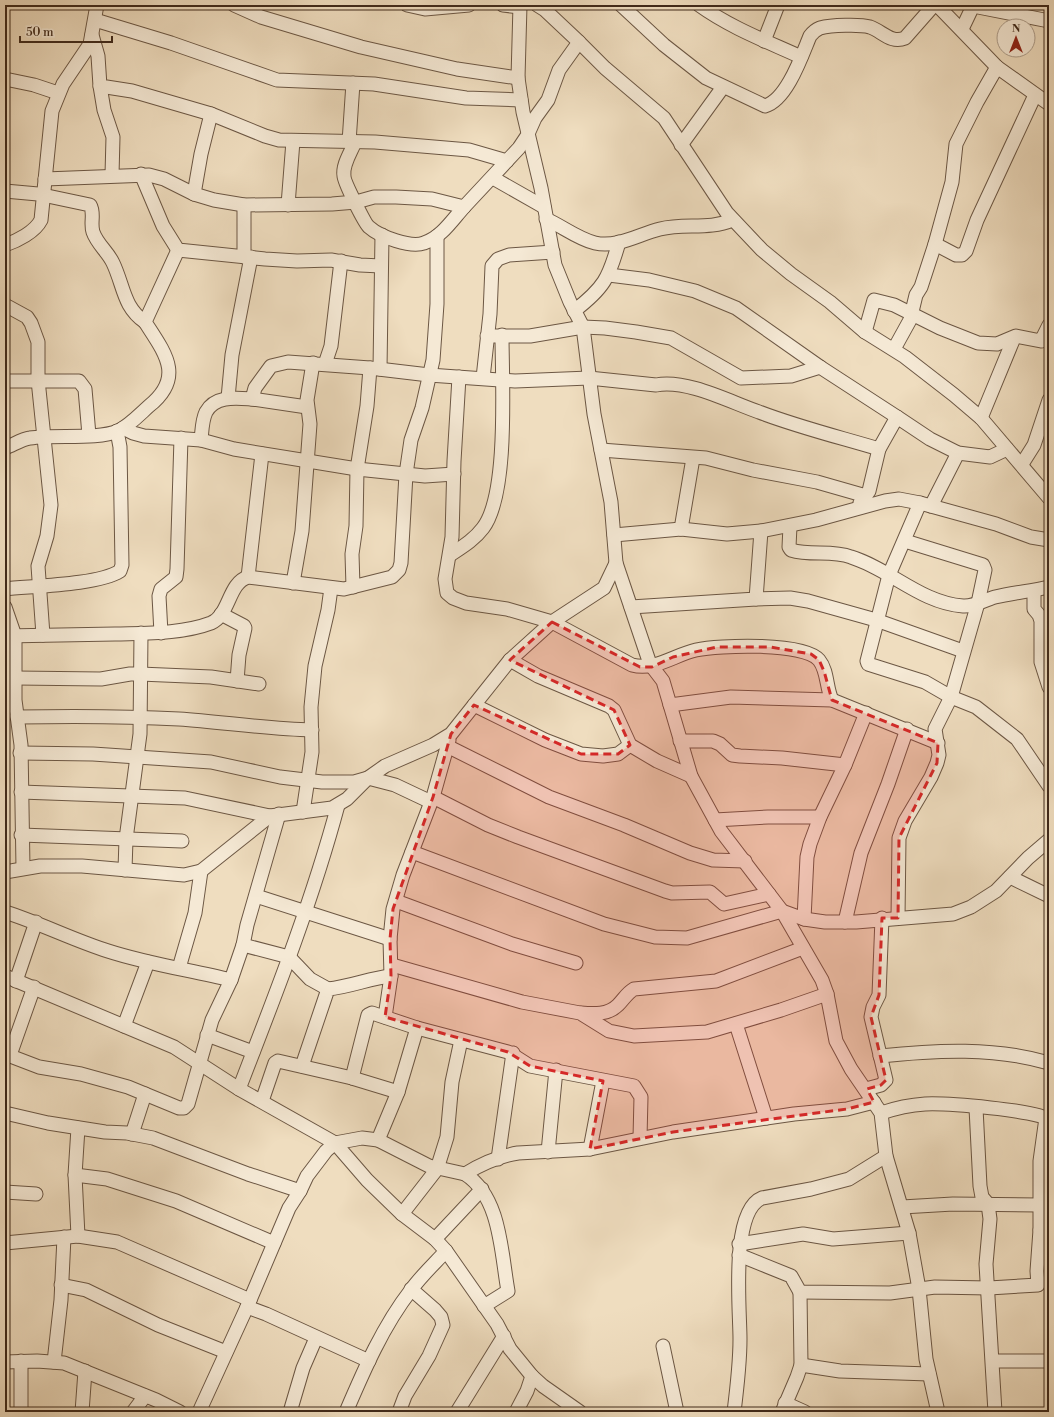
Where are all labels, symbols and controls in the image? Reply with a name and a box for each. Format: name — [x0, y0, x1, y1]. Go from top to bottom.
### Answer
scale bar — [20, 18, 112, 44]
north arrow — [996, 18, 1036, 58]
text: N — [1012, 22, 1021, 36]
text: 50 m — [26, 25, 54, 40]

